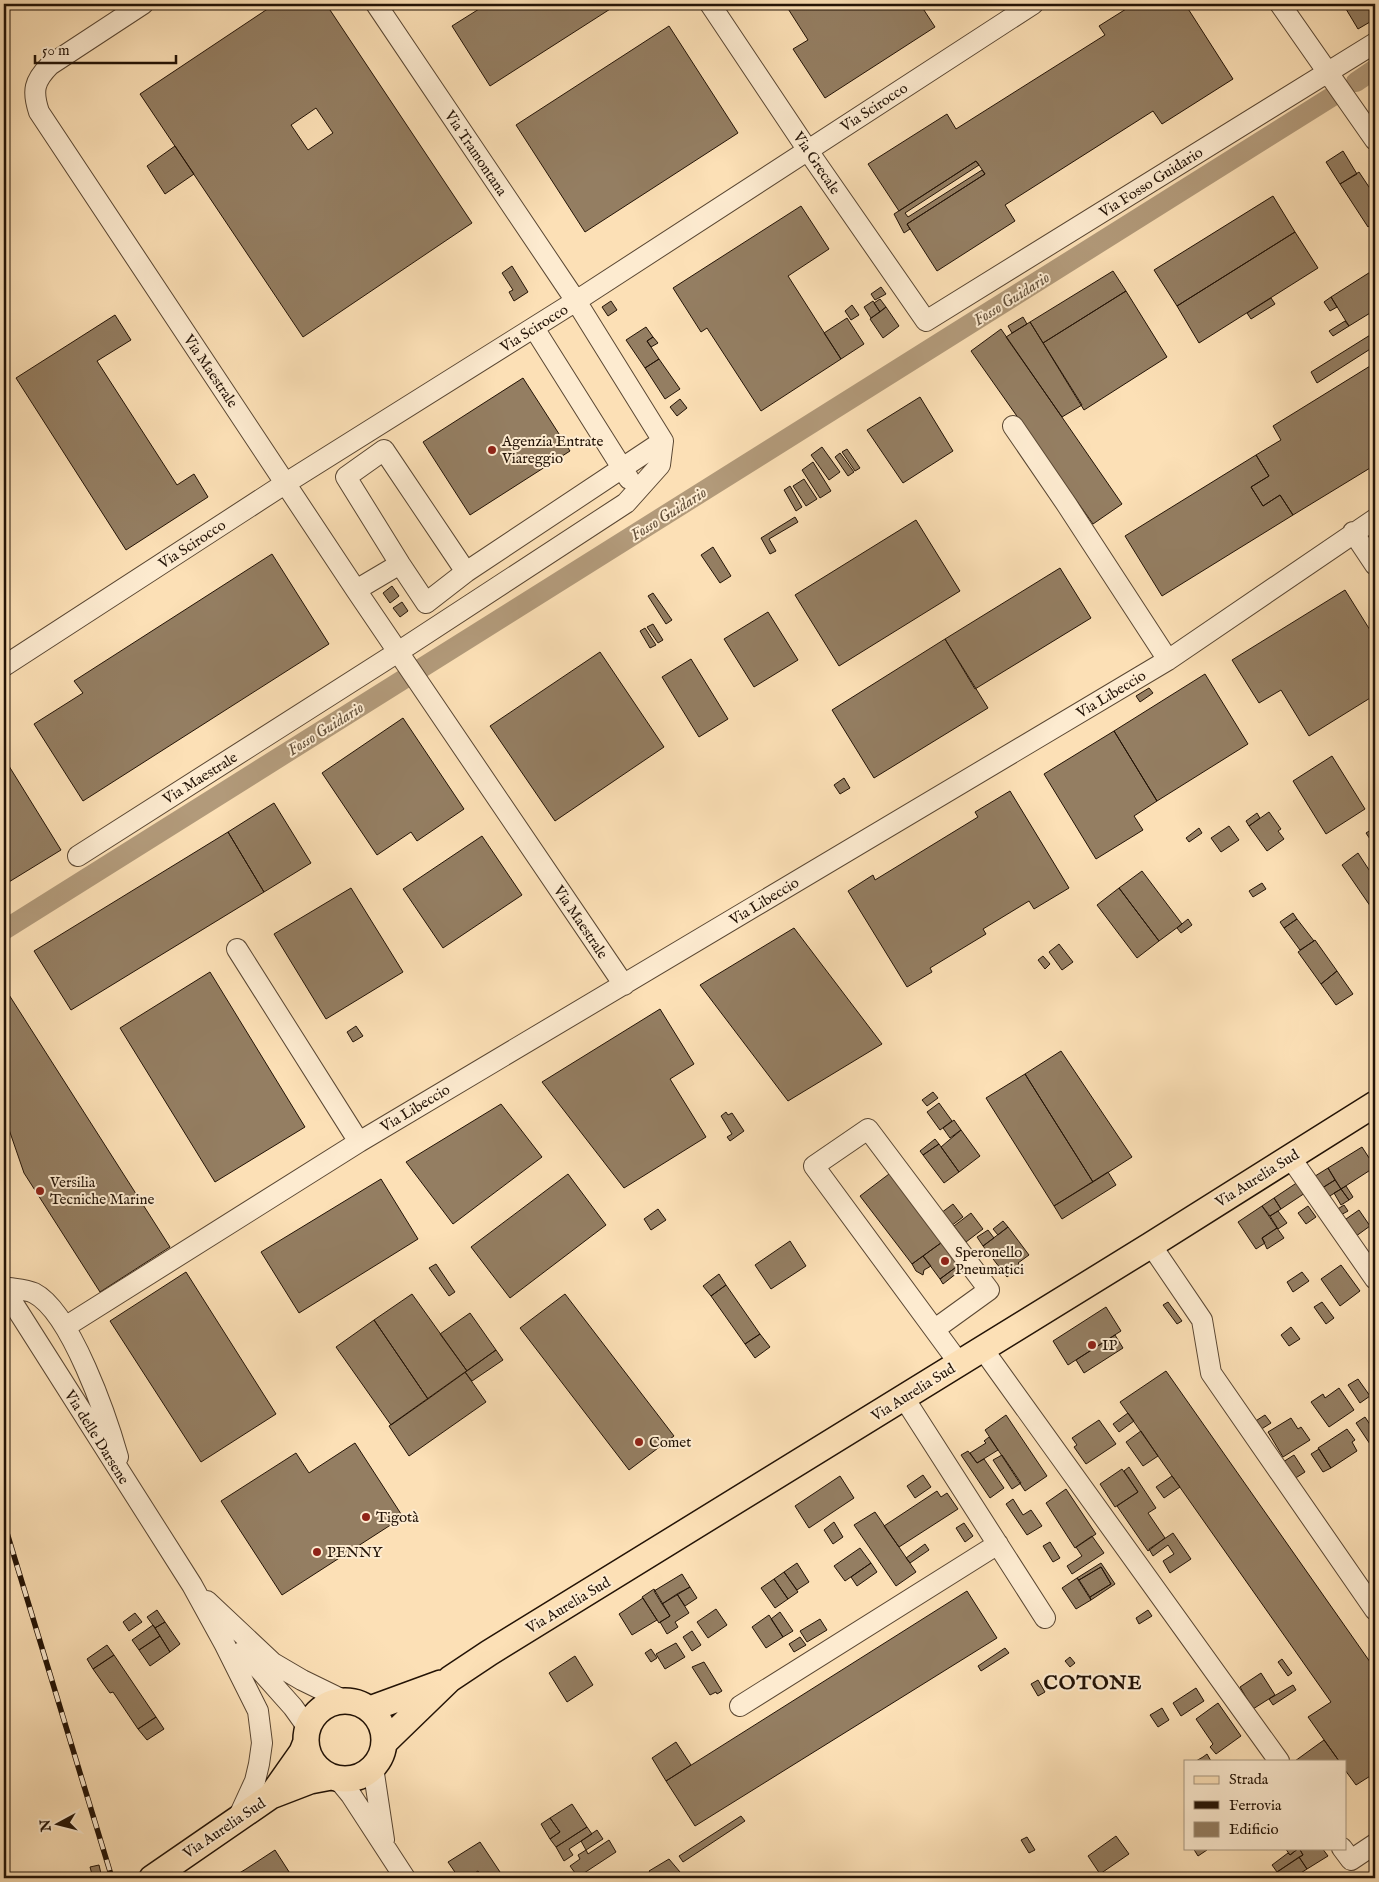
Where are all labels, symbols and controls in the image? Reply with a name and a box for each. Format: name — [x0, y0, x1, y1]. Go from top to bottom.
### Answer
scale bar — [35, 32, 176, 64]
text: 50 m — [42, 41, 70, 60]
street label: Via Scirocco — [836, 79, 911, 137]
street label: Via Tramontana — [439, 106, 511, 200]
street label: Via Grecale — [788, 127, 845, 198]
street label: Via Fosso Guidario — [1095, 143, 1207, 222]
water label: Fosso Guidario — [970, 268, 1054, 331]
street label: Via Scirocco — [496, 300, 572, 357]
street label: Via Maestrale — [179, 330, 242, 412]
place label: Agenzia Entrate Viareggio — [501, 432, 603, 468]
marker: Agenzia Entrate Viareggio — [486, 444, 498, 456]
water label: Fosso Guidario — [627, 483, 711, 546]
street label: Via Scirocco — [154, 516, 229, 574]
street label: Via Libeccio — [1072, 666, 1150, 723]
water label: Fosso Guidario — [284, 698, 368, 761]
street label: Via Maestrale — [159, 748, 241, 809]
street label: Via Libeccio — [725, 873, 803, 930]
street label: Via Maestrale — [549, 881, 612, 963]
street label: Via Libeccio — [376, 1080, 454, 1137]
street label: Via Aurelia Sud — [1211, 1145, 1304, 1212]
place label: Versilia Tecniche Marine — [49, 1173, 155, 1209]
marker: Versilia Tecniche Marine — [34, 1185, 46, 1197]
place label: Speronello Pneumatici — [955, 1243, 1024, 1279]
marker: Speronello Pneumatici — [939, 1255, 951, 1267]
place label: IP — [1102, 1336, 1117, 1355]
marker: IP — [1086, 1339, 1098, 1351]
street label: Via Aurelia Sud — [867, 1359, 960, 1426]
street label: Via delle Darsene — [59, 1386, 133, 1488]
place label: Comet — [649, 1433, 691, 1452]
marker: Comet — [633, 1436, 645, 1448]
place label: Tigotà — [376, 1508, 419, 1527]
marker: Tigotà — [360, 1511, 372, 1523]
place label: PENNY — [327, 1543, 383, 1562]
marker: PENNY — [311, 1546, 323, 1558]
street label: Via Aurelia Sud — [522, 1572, 615, 1639]
district label: COTONE — [1044, 1671, 1142, 1696]
legend — [1184, 1760, 1346, 1850]
text: Strada — [1229, 1770, 1269, 1789]
street label: Via Aurelia Sud — [179, 1793, 270, 1863]
text: Ferrovia — [1229, 1796, 1282, 1815]
north arrow — [32, 1800, 82, 1850]
text: N — [36, 1818, 56, 1834]
text: Edificio — [1229, 1820, 1279, 1839]

